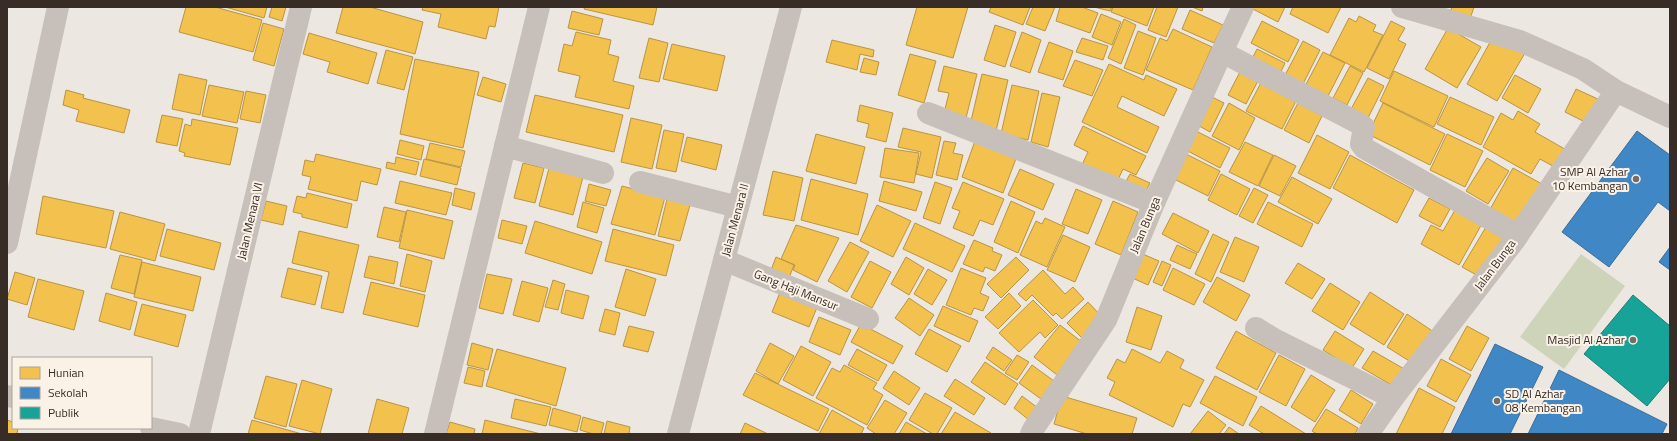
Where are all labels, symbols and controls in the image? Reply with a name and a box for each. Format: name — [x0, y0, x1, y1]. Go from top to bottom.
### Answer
place label: SMP Al Azhar 10 Kembangan — [1552, 162, 1628, 195]
marker: SMP Al Azhar 10 Kembangan — [1631, 174, 1641, 184]
street label: Jalan Menara VI — [231, 180, 268, 261]
street label: Jalan Menara II — [716, 181, 753, 258]
street label: Jalan Bunga — [1124, 194, 1165, 256]
street label: Jalan Bunga — [1469, 235, 1520, 294]
street label: Gang Haji Mansur — [751, 264, 841, 315]
place label: Masjid Al Azhar — [1547, 330, 1625, 349]
marker: Masjid Al Azhar — [1628, 335, 1638, 345]
legend — [12, 357, 152, 429]
text: Hunian — [48, 363, 84, 382]
text: Sekolah — [48, 383, 88, 402]
place label: SD Al Azhar 08 Kembangan — [1505, 384, 1581, 417]
marker: SD Al Azhar 08 Kembangan — [1492, 396, 1502, 406]
text: Publik — [48, 403, 79, 422]

